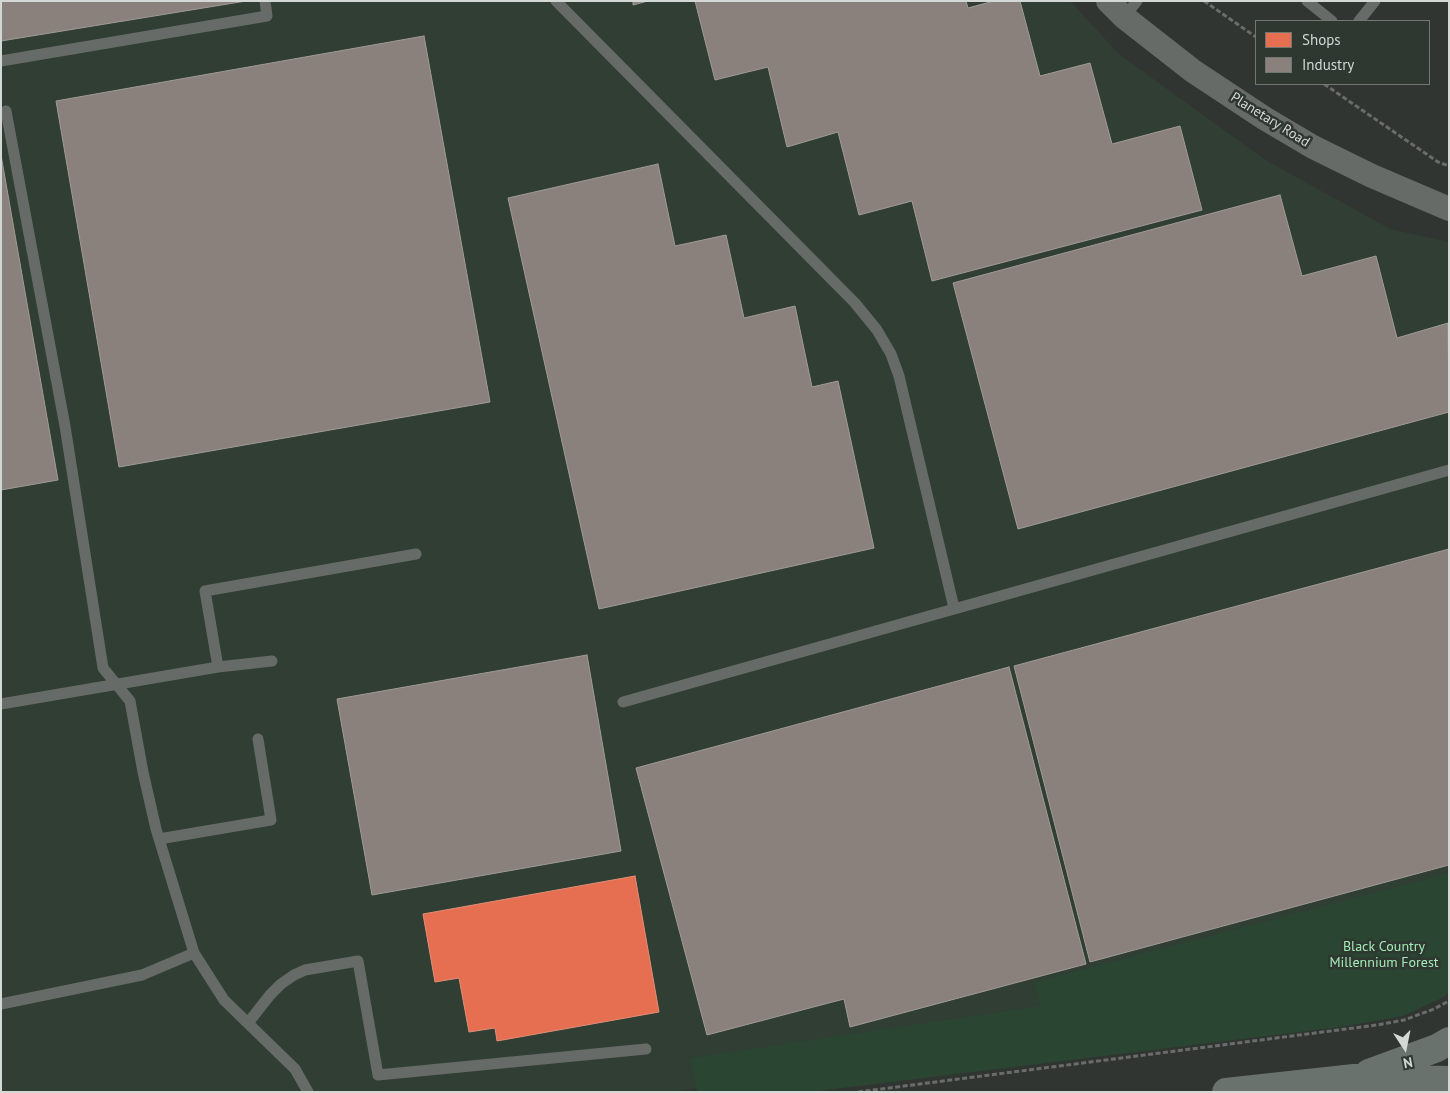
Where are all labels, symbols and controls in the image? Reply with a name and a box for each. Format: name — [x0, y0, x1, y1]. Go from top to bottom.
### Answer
legend — [1255, 20, 1430, 85]
text: Shops — [1302, 30, 1341, 49]
text: Industry — [1302, 55, 1354, 74]
street label: Planetary Road — [1227, 89, 1313, 151]
park label: Black Country Millennium Forest — [1329, 939, 1439, 972]
north arrow — [1380, 1023, 1430, 1073]
text: N — [1402, 1053, 1414, 1072]

